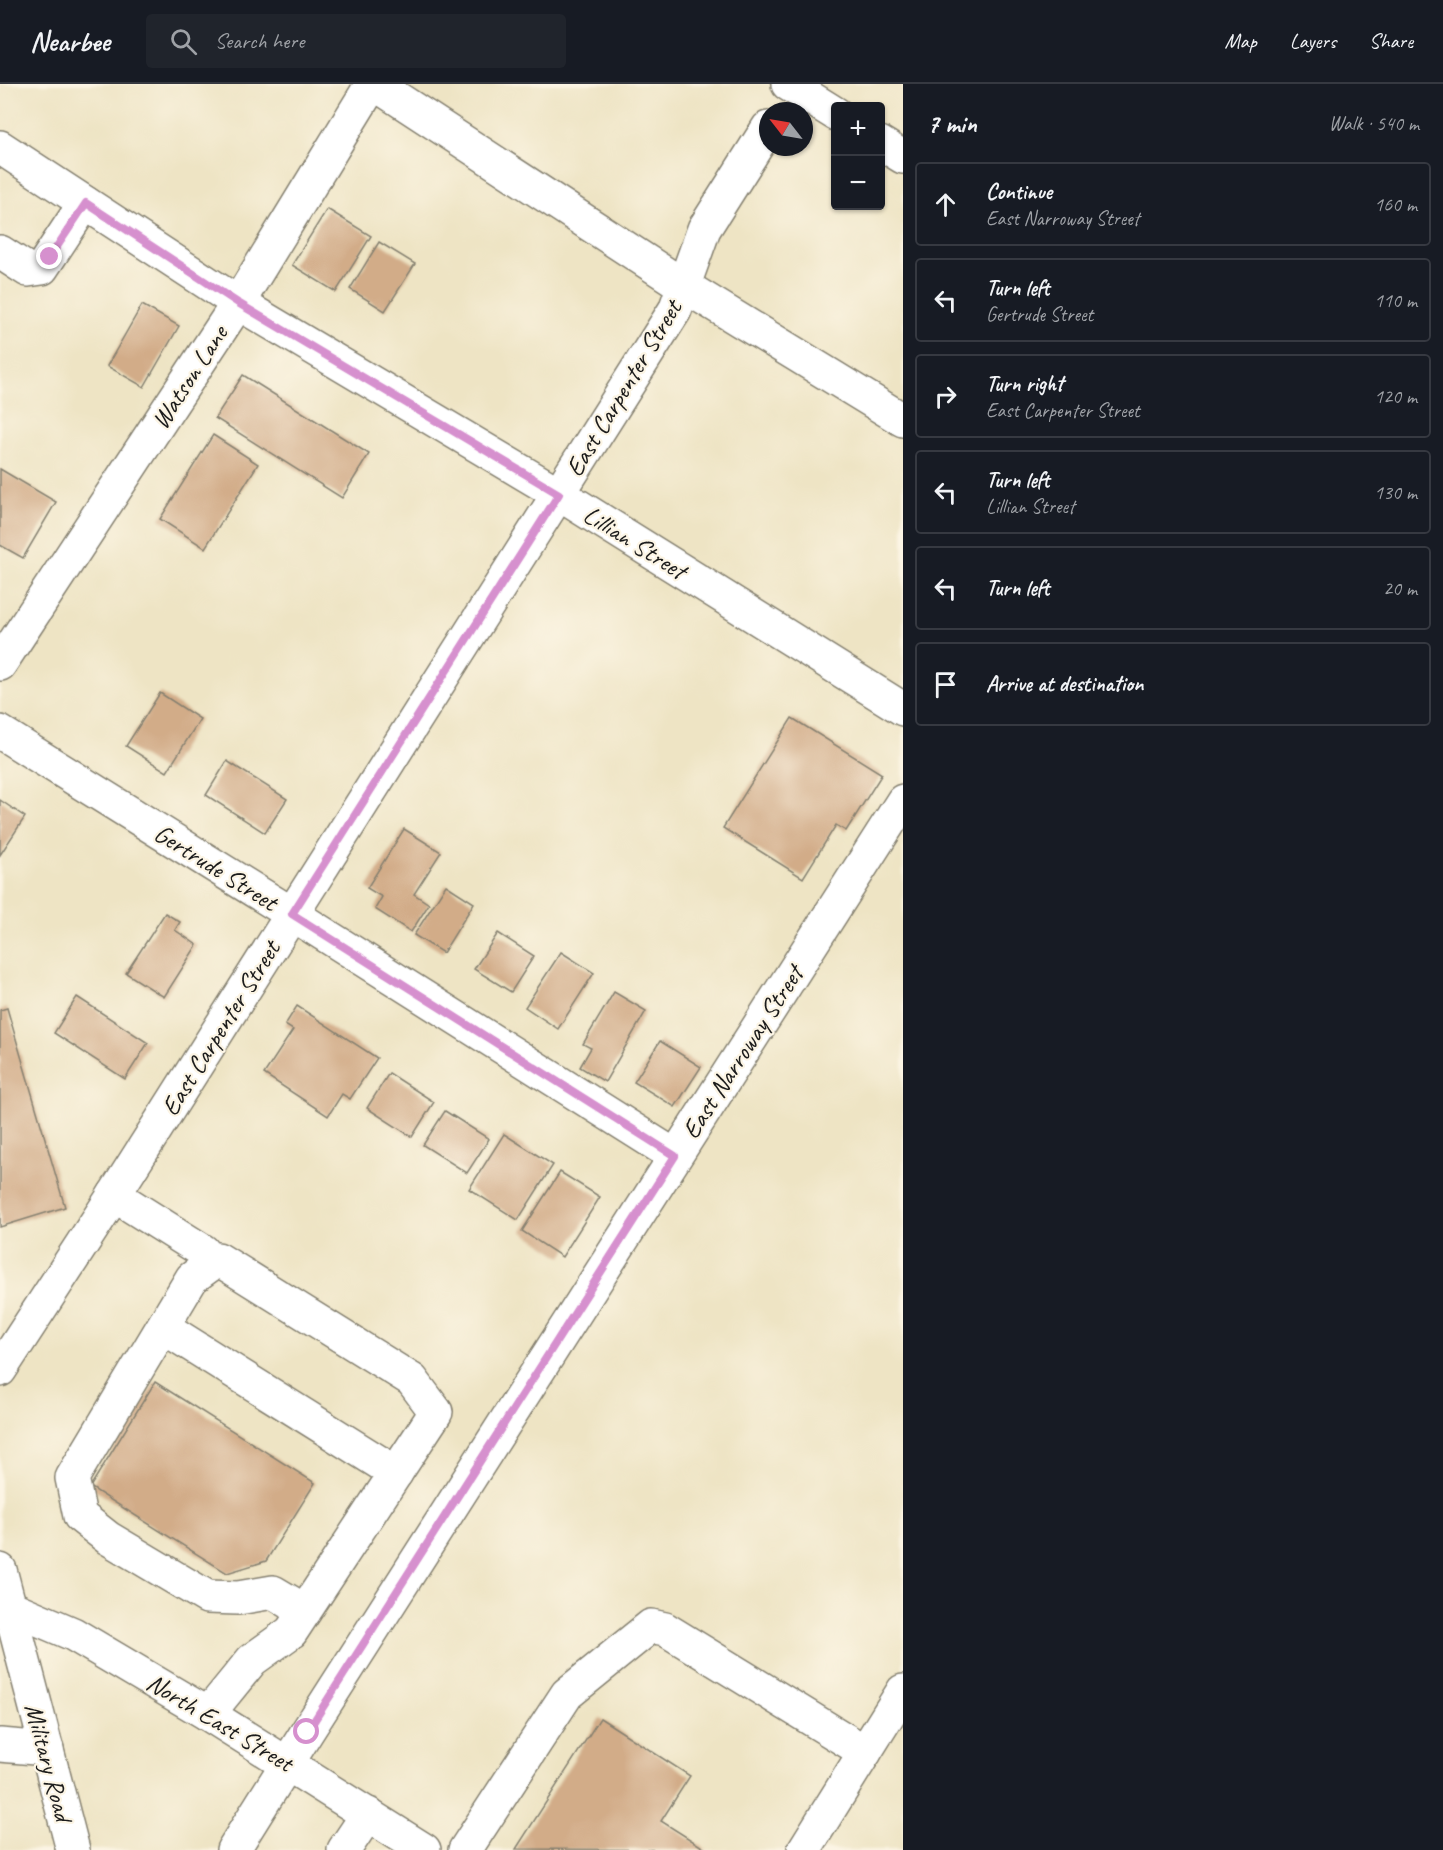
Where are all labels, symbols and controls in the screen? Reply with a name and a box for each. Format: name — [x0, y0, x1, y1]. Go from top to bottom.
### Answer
search box — [146, 14, 566, 68]
text: Nearbee — [30, 24, 110, 59]
icon: search — [167, 25, 200, 58]
text: Search here — [215, 27, 304, 55]
text: Map — [1224, 28, 1257, 54]
text: Layers — [1290, 28, 1336, 54]
text: Share — [1369, 28, 1413, 54]
north arrow — [759, 102, 813, 156]
map controls — [831, 102, 885, 210]
button: + — [831, 102, 885, 156]
text: 7 min — [927, 107, 977, 140]
text: Walk · 540 m — [1329, 111, 1419, 136]
button: − — [831, 156, 885, 210]
text: Continue — [986, 178, 1052, 206]
icon: ahead — [929, 188, 962, 221]
text: 160 m — [1374, 192, 1417, 217]
text: East Narroway Street — [986, 206, 1139, 231]
route end — [36, 243, 62, 269]
text: Turn left — [986, 274, 1050, 302]
icon: left — [929, 284, 962, 317]
text: 110 m — [1374, 288, 1417, 313]
street label: East Carpenter Street — [558, 292, 690, 482]
text: Gertrude Street — [986, 302, 1093, 327]
street label: Watson Lane — [144, 317, 236, 435]
text: Turn right — [986, 370, 1063, 398]
icon: right — [929, 380, 962, 413]
text: 120 m — [1374, 384, 1417, 409]
text: East Carpenter Street — [986, 398, 1140, 423]
text: Turn left — [986, 466, 1050, 494]
icon: left — [929, 476, 962, 509]
text: 130 m — [1374, 480, 1417, 505]
text: Lillian Street — [986, 494, 1075, 519]
street label: Lillian Street — [577, 498, 695, 589]
icon: left — [929, 572, 962, 605]
text: Turn left — [986, 574, 1050, 602]
text: 20 m — [1383, 576, 1417, 601]
icon: arrive — [929, 668, 962, 701]
text: Arrive at destination — [986, 670, 1143, 698]
street label: Gertrude Street — [148, 817, 285, 920]
street label: East Carpenter Street — [154, 933, 289, 1122]
street label: East Narroway Street — [674, 957, 812, 1145]
street label: North East Street — [141, 1666, 301, 1780]
street label: Military Road — [17, 1700, 81, 1828]
route start — [293, 1718, 319, 1744]

